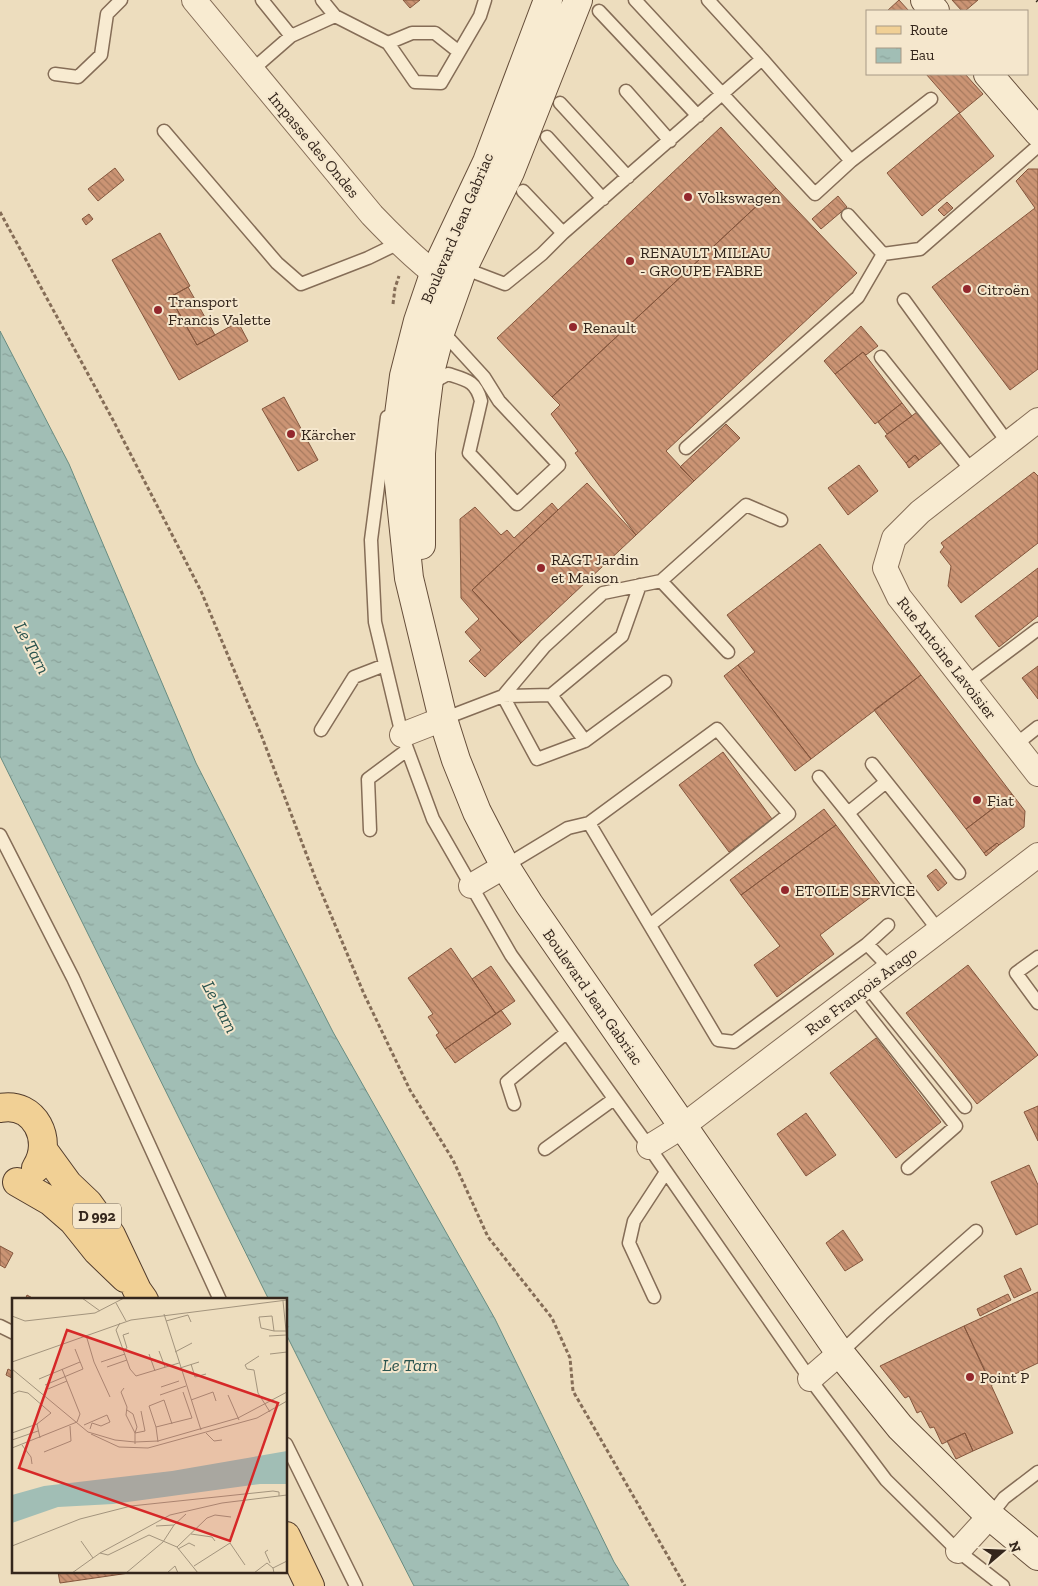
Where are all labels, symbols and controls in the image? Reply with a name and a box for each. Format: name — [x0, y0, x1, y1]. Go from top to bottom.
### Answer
legend — [866, 10, 1028, 75]
text: Route — [910, 21, 948, 39]
text: Eau — [910, 46, 935, 64]
street label: Impasse des Ondes — [264, 88, 364, 202]
street label: Boulevard Jean Gabriac — [417, 150, 497, 306]
place label: Volkswagen — [697, 188, 781, 207]
marker: Volkswagen — [682, 191, 694, 203]
place label: RENAULT MILLAU - GROUPE FABRE — [640, 243, 771, 280]
marker: RENAULT MILLAU - GROUPE FABRE — [624, 255, 636, 267]
place label: Citroën — [977, 280, 1030, 299]
marker: Citroën — [961, 283, 973, 295]
place label: Transport Francis Valette — [168, 292, 271, 329]
marker: Transport Francis Valette — [152, 304, 164, 316]
place label: Renault — [583, 318, 636, 337]
marker: Renault — [567, 321, 579, 333]
place label: Kärcher — [301, 425, 357, 444]
marker: Kärcher — [285, 428, 297, 440]
place label: RAGT Jardin et Maison — [551, 550, 639, 587]
marker: RAGT Jardin et Maison — [535, 562, 547, 574]
street label: Rue Antoine Lavoisier — [893, 593, 1001, 723]
water label: Le Tarn — [9, 618, 55, 678]
place label: Fiat — [987, 791, 1014, 810]
marker: Fiat — [971, 794, 983, 806]
place label: ETOILE SERVICE — [795, 881, 915, 900]
marker: ETOILE SERVICE — [779, 884, 791, 896]
street label: Boulevard Jean Gabriac — [539, 925, 647, 1069]
street label: Rue François Arago — [802, 943, 920, 1039]
water label: Le Tarn — [197, 977, 243, 1037]
road number: D 992 — [73, 1204, 121, 1228]
inset map — [12, 1298, 288, 1574]
water label: Le Tarn — [382, 1354, 438, 1376]
place label: Point P — [980, 1368, 1029, 1387]
marker: Point P — [964, 1371, 976, 1383]
north arrow — [978, 1526, 1028, 1576]
text: N — [1005, 1539, 1025, 1555]

